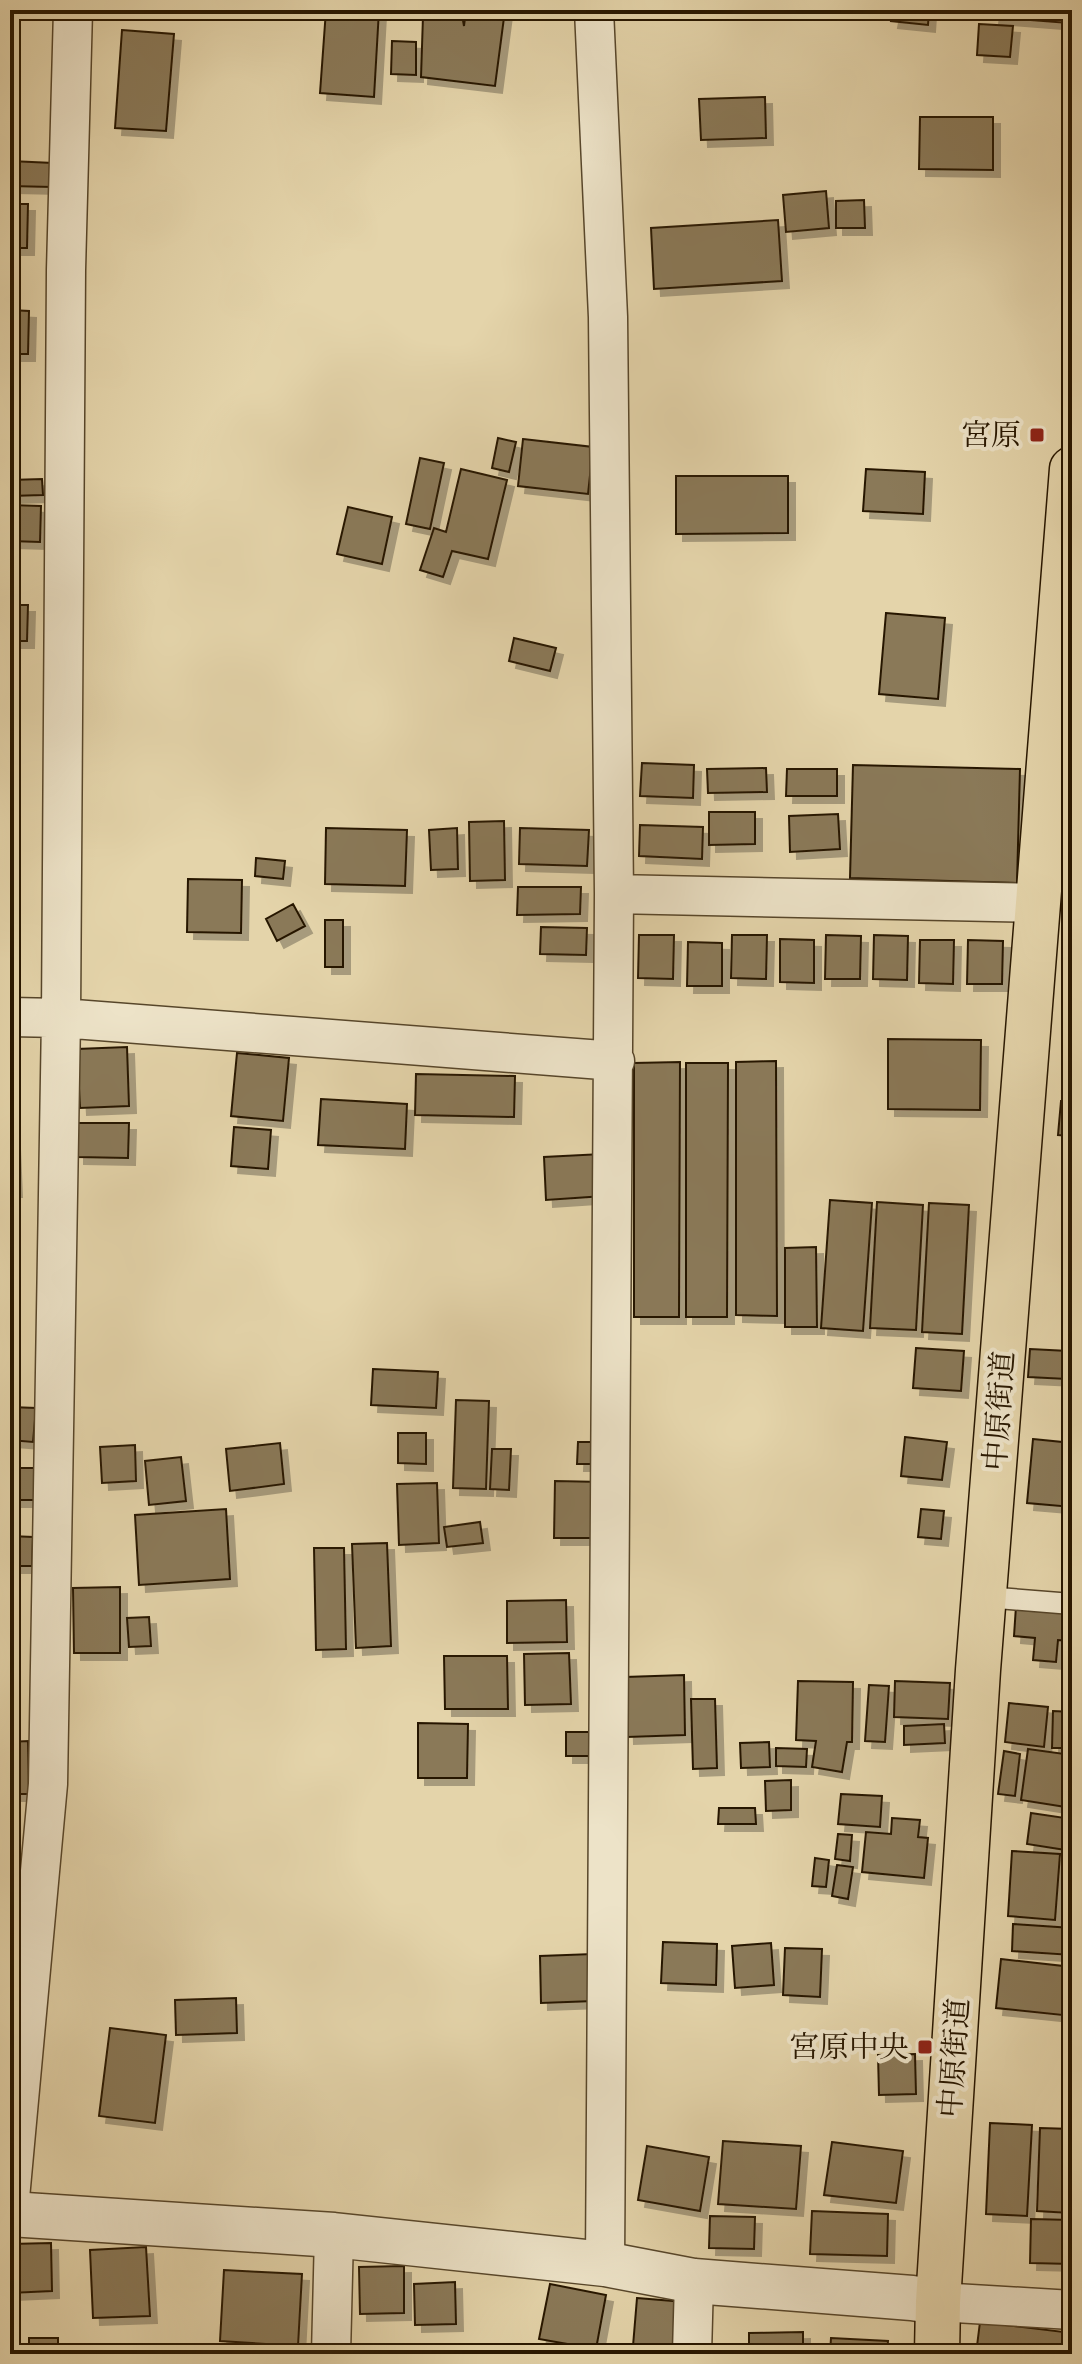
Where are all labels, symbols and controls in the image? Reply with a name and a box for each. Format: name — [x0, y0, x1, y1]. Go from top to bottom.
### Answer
place label: 宮原 — [961, 417, 1021, 454]
marker: 宮原 — [1028, 426, 1046, 444]
street label: 中原街道 — [977, 1350, 1022, 1472]
street label: 中原街道 — [932, 1997, 977, 2119]
place label: 宮原中央 — [789, 2029, 909, 2066]
marker: 宮原中央 — [916, 2038, 934, 2056]

